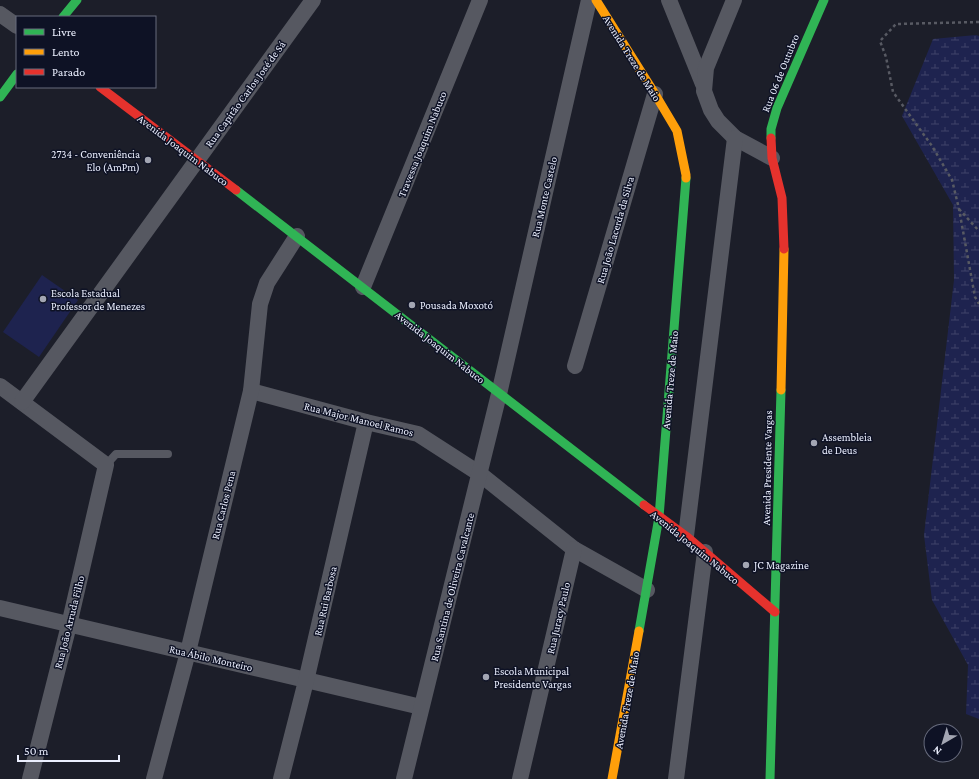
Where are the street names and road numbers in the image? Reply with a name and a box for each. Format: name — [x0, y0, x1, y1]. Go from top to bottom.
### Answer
street label: Avenida Treze de Maio — [601, 13, 664, 104]
street label: Rua 06 de Outubro — [759, 32, 801, 114]
street label: Rua Capitão Carlos José de Sá — [202, 39, 288, 150]
street label: Travessa Joaquim Nabuco — [395, 89, 450, 199]
street label: Avenida Joaquim Nabuco — [135, 112, 231, 189]
street label: Rua Monte Castelo — [529, 155, 559, 239]
street label: Rua João Lacerda da Silva — [594, 175, 637, 285]
street label: Avenida Joaquim Nabuco — [392, 308, 488, 387]
street label: Avenida Treze de Maio — [660, 330, 680, 430]
street label: Rua Major Manoel Ramos — [303, 400, 415, 439]
street label: Avenida Presidente Vargas — [760, 410, 775, 526]
street label: Rua Carlos Pena — [209, 469, 237, 541]
street label: Avenida Joaquim Nabuco — [648, 508, 742, 587]
street label: Rua Santina de Oliveira Cavalcante — [428, 511, 476, 662]
street label: Rua Rui Barbosa — [311, 565, 339, 637]
street label: Rua João Arruda Filho — [52, 574, 87, 670]
street label: Rua Juracy Paulo — [544, 580, 573, 655]
street label: Rua Ábilo Monteiro — [168, 643, 254, 674]
street label: Avenida Treze de Maio — [613, 650, 642, 750]

